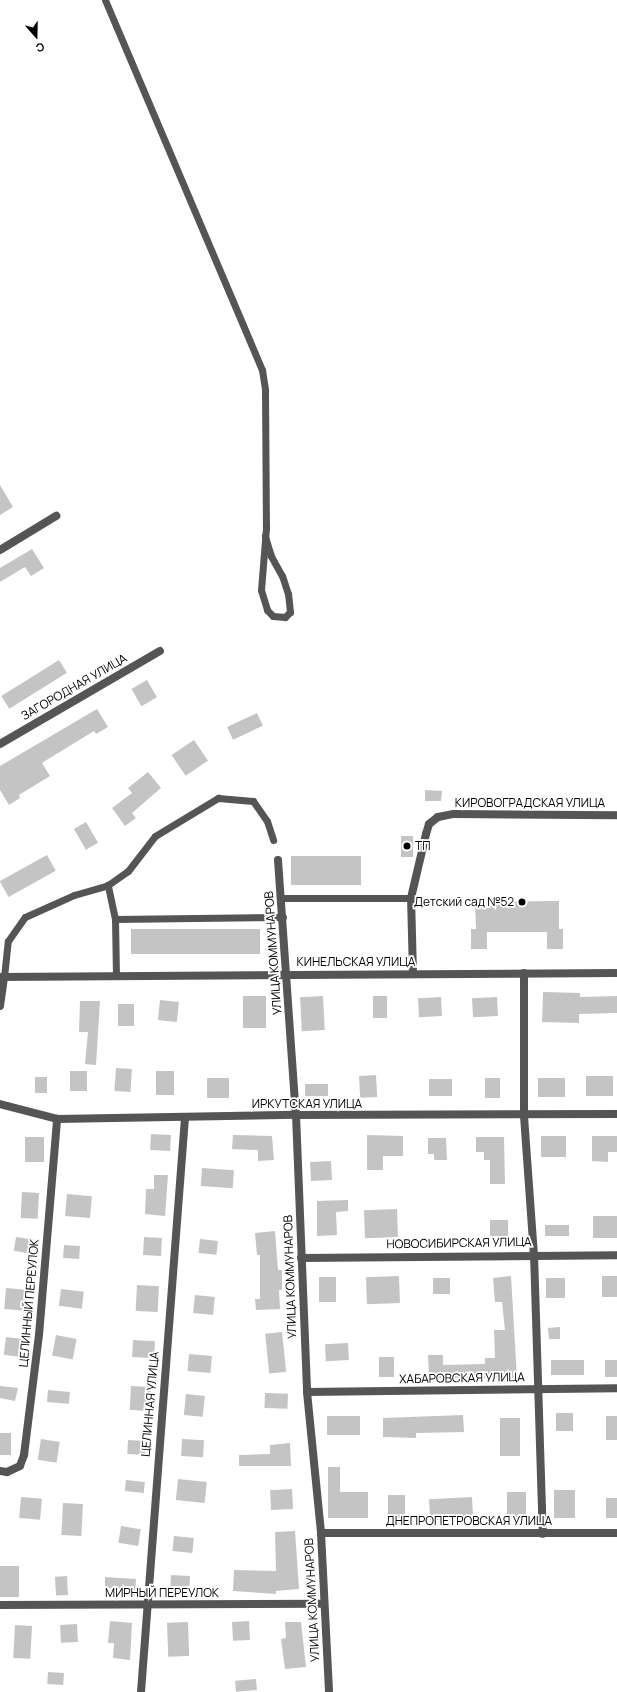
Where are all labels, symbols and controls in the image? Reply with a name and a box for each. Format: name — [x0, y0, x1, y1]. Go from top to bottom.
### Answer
north arrow — [16, 16, 56, 56]
text: С — [34, 39, 47, 56]
street label: ЗАГОРОДНАЯ УЛИЦА — [19, 651, 129, 723]
street label: КИРОВОГРАДСКАЯ УЛИЦА — [455, 796, 605, 810]
place label: ТП — [415, 839, 430, 853]
marker: ТП — [402, 841, 412, 851]
street label: УЛИЦА КОММУНАРОВ — [261, 891, 285, 1015]
place label: Детский сад №52 — [414, 895, 514, 909]
marker: Детский сад №52 — [517, 897, 527, 907]
street label: КИНЕЛЬСКАЯ УЛИЦА — [297, 955, 415, 969]
street label: ИРКУТСКАЯ УЛИЦА — [252, 1097, 362, 1111]
street label: УЛИЦА КОММУНАРОВ — [281, 1215, 299, 1339]
street label: НОВОСИБИРСКАЯ УЛИЦА — [386, 1235, 532, 1251]
street label: ЦЕЛИННЫЙ ПЕРЕУЛОК — [16, 1238, 42, 1368]
street label: ЦЕЛИННАЯ УЛИЦА — [138, 1351, 162, 1457]
street label: ХАБАРОВСКАЯ УЛИЦА — [399, 1370, 525, 1386]
street label: ДНЕПРОПЕТРОВСКАЯ УЛИЦА — [386, 1514, 552, 1528]
street label: УЛИЦА КОММУНАРОВ — [302, 1538, 322, 1662]
street label: МИРНЫЙ ПЕРЕУЛОК — [105, 1586, 219, 1600]

